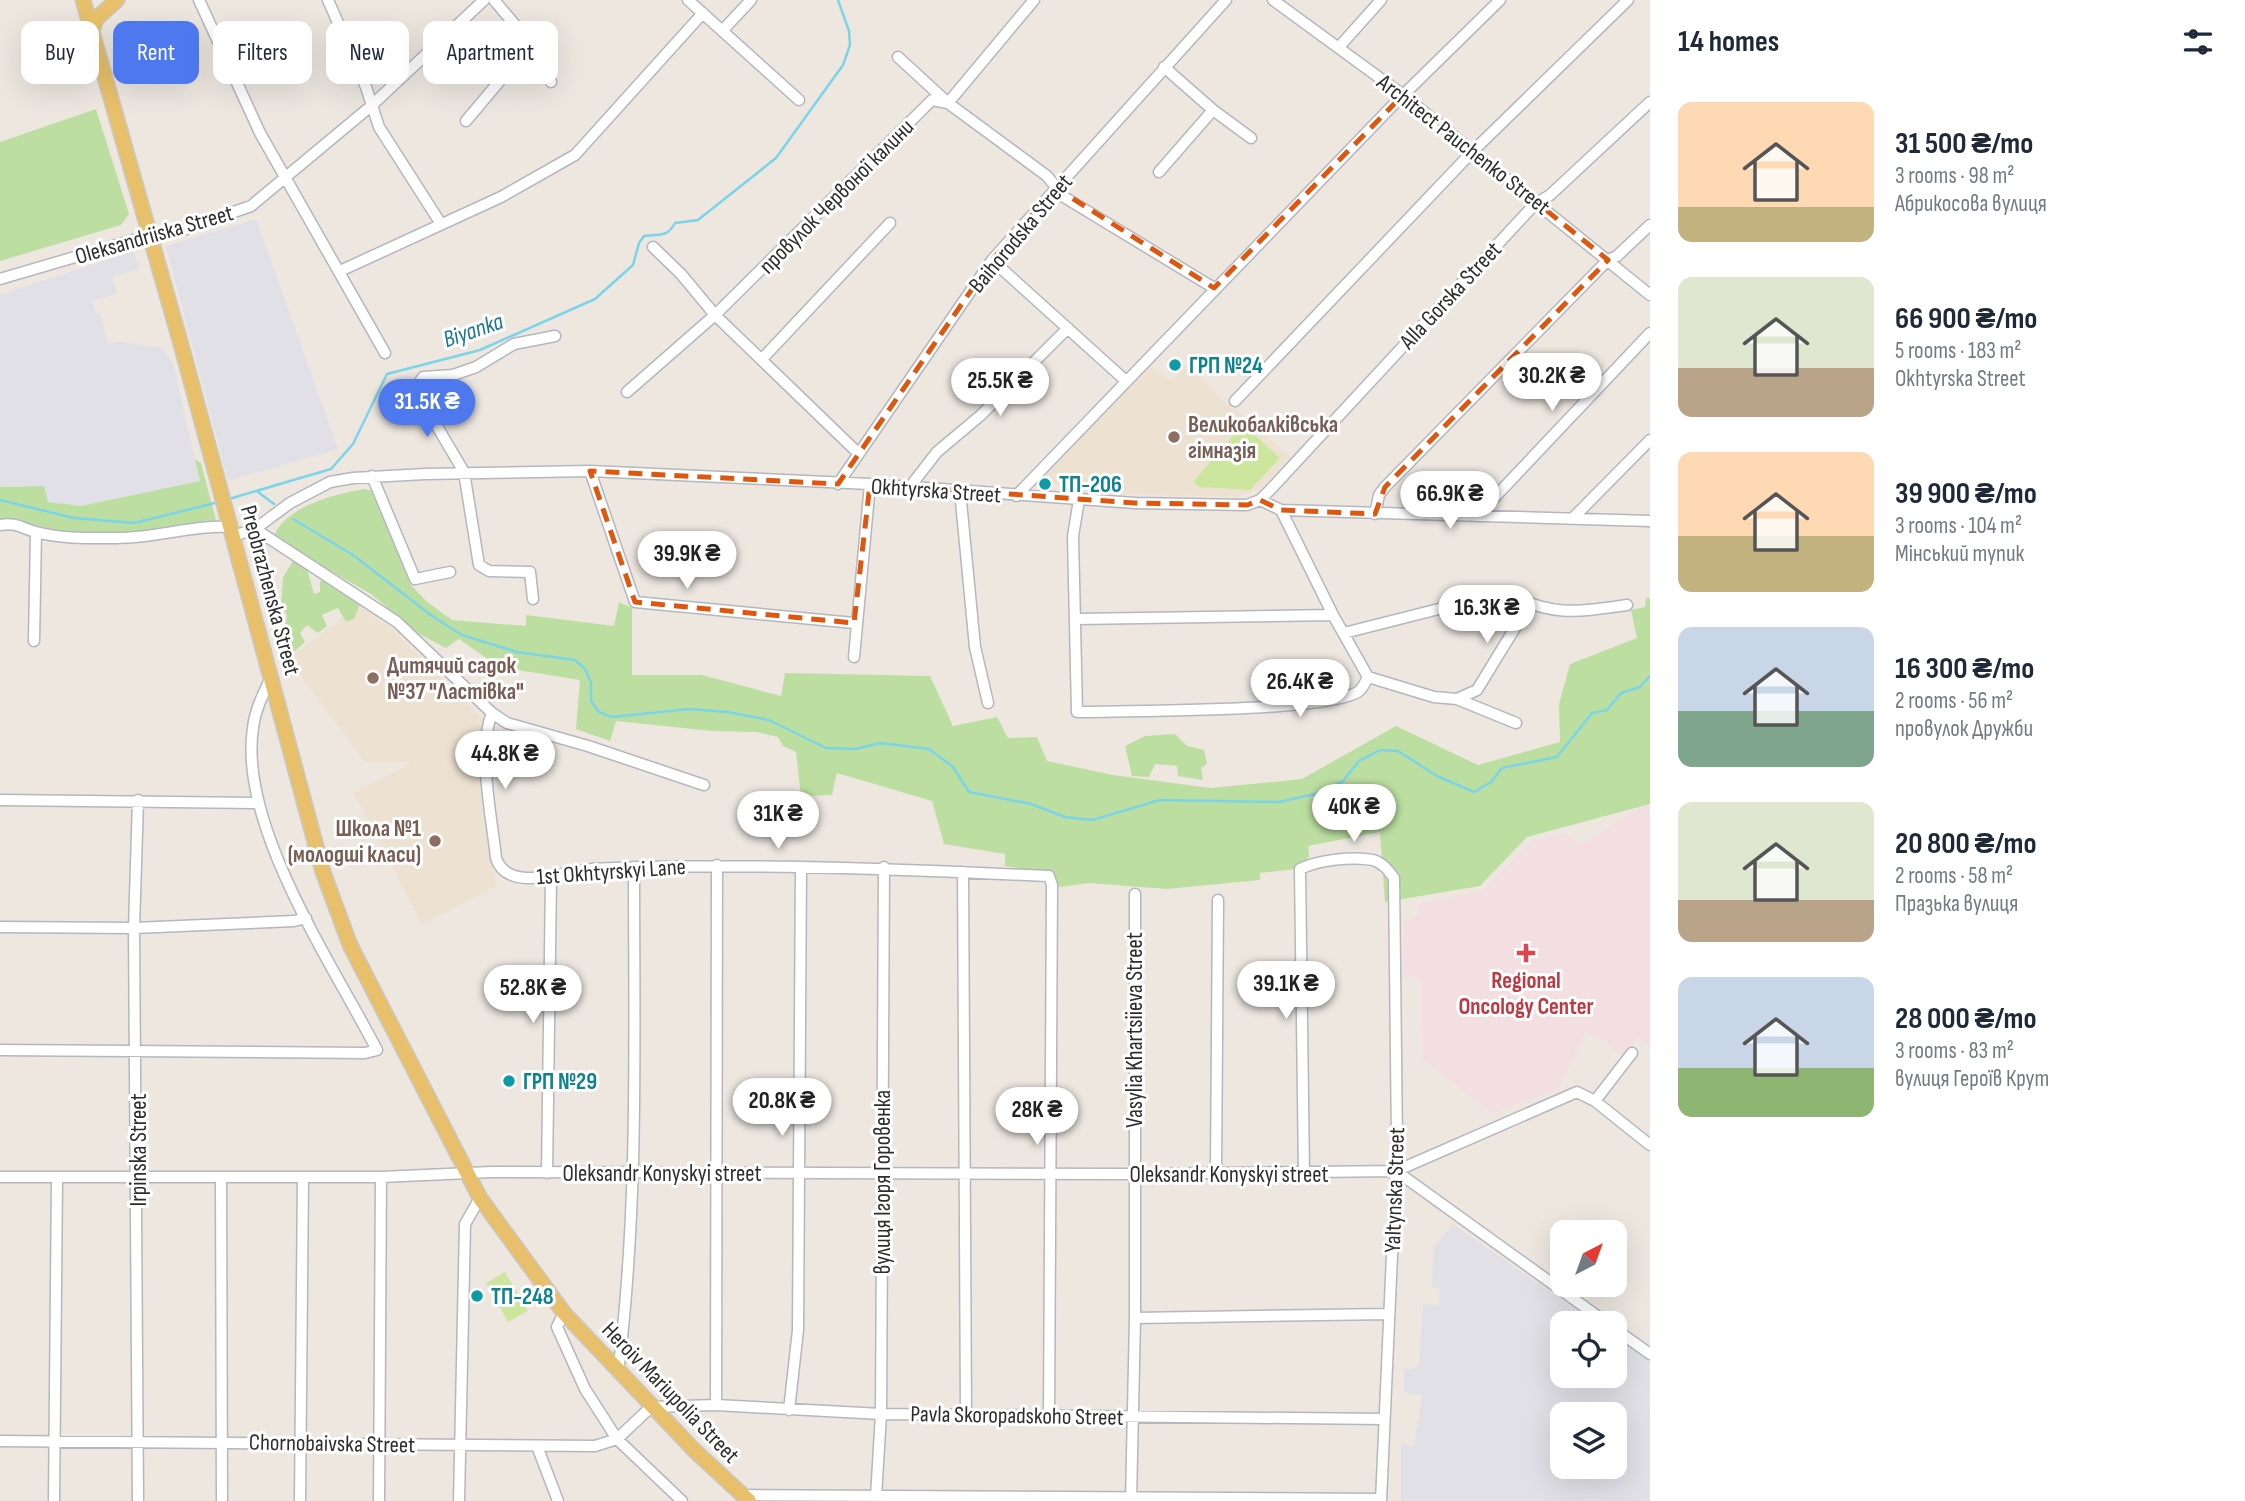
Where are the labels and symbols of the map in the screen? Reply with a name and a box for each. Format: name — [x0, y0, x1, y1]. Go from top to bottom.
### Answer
street label: Architect Pauchenko Street — [1371, 68, 1555, 221]
street label: провулок Червоної калини — [753, 113, 920, 280]
street label: Baihorodska Street — [963, 169, 1079, 299]
street label: Oleksandriiska Street — [72, 199, 236, 271]
street label: Alla Gorska Street — [1393, 236, 1508, 356]
water label: Biyanka — [439, 307, 507, 354]
place label: ГРП №24 — [1189, 352, 1263, 380]
pin: 30.2K ₴ — [1487, 354, 1617, 413]
marker: ГРП №24 — [1167, 357, 1183, 373]
pin: 25.5K ₴ — [935, 358, 1065, 418]
pin: 31.5K ₴ — [362, 380, 492, 439]
place label: Великобалківська гімназія — [1188, 411, 1338, 465]
marker: Великобалківська гімназія — [1166, 429, 1182, 445]
place label: ТП-206 — [1059, 471, 1122, 499]
street label: Okhtyrska Street — [870, 472, 1002, 510]
pin: 66.9K ₴ — [1385, 472, 1515, 531]
marker: ТП-206 — [1037, 476, 1053, 492]
street label: Preobrazhenska Street — [234, 502, 306, 678]
pin: 39.9K ₴ — [622, 532, 752, 591]
pin: 16.3K ₴ — [1422, 586, 1552, 645]
place label: Дитячий садок №37 "Ластівка" — [387, 652, 524, 706]
pin: 26.4K ₴ — [1235, 660, 1365, 719]
marker: Дитячий садок №37 "Ластівка" — [365, 670, 381, 686]
pin: 44.8K ₴ — [440, 732, 570, 791]
pin: 40K ₴ — [1305, 784, 1403, 844]
pin: 31K ₴ — [729, 792, 827, 851]
place label: Школа №1 (молодші класи) — [288, 815, 421, 869]
marker: Школа №1 (молодші класи) — [427, 833, 443, 849]
street label: 1st Okhtyrskyi Lane — [535, 853, 687, 891]
street label: Vasylia Khartsiieva Street — [1121, 932, 1149, 1128]
marker: Regional Oncology Center — [1516, 943, 1536, 963]
pin: 39.1K ₴ — [1221, 962, 1351, 1021]
pin: 52.8K ₴ — [468, 965, 598, 1025]
place label: Regional Oncology Center — [1458, 967, 1594, 1021]
place label: ГРП №29 — [523, 1068, 597, 1096]
marker: ГРП №29 — [501, 1073, 517, 1089]
pin: 20.8K ₴ — [717, 1078, 847, 1138]
pin: 28K ₴ — [988, 1088, 1086, 1147]
street label: вулиця Ігоря Горовенка — [869, 1090, 897, 1274]
street label: Irpinska Street — [125, 1094, 153, 1206]
street label: Yaltynska Street — [1379, 1127, 1411, 1253]
street label: Oleksandr Konyskyi street — [562, 1160, 762, 1188]
street label: Oleksandr Konyskyi street — [1129, 1161, 1329, 1189]
north arrow — [1550, 1220, 1628, 1297]
place label: ТП-248 — [491, 1283, 554, 1311]
marker: ТП-248 — [469, 1288, 485, 1304]
street label: Heroiv Mariupolia Street — [596, 1316, 745, 1469]
street label: Pavla Skoropadskoho Street — [910, 1400, 1124, 1432]
street label: Chornobaivska Street — [249, 1429, 415, 1459]

